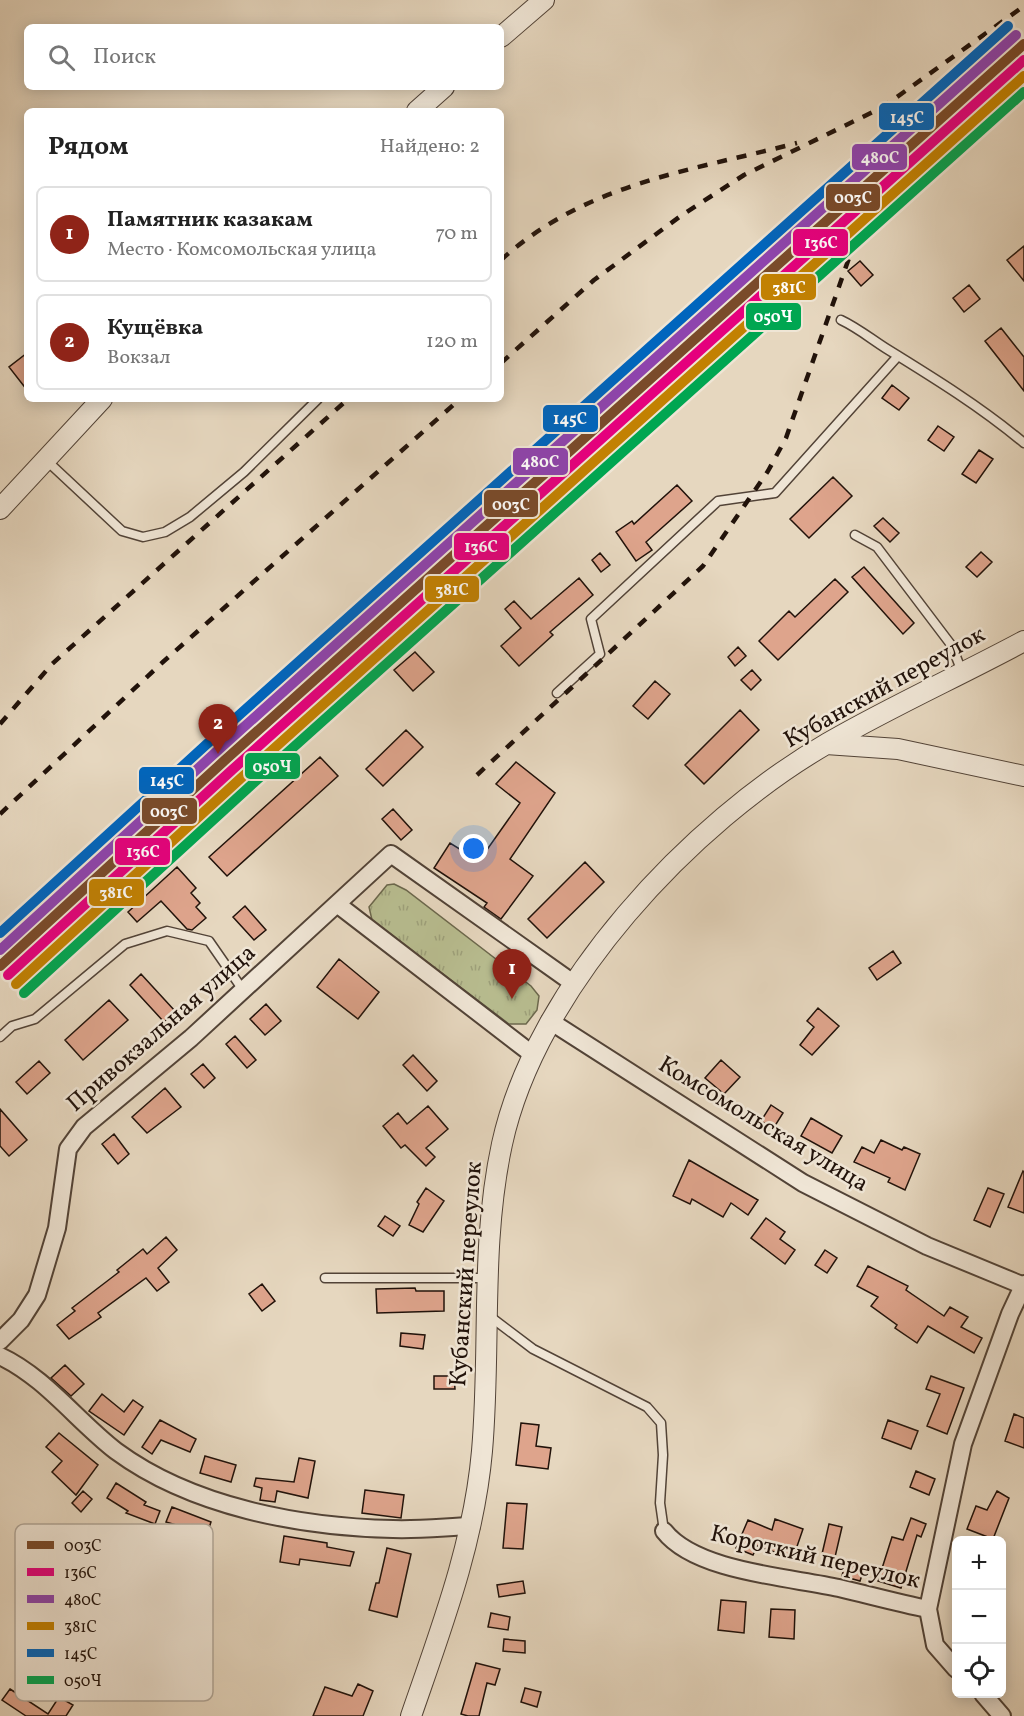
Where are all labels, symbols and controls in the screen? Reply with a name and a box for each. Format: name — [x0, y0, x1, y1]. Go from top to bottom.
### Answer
search box — [24, 24, 504, 90]
icon: search — [45, 41, 78, 74]
text: Поиск — [93, 42, 156, 73]
line badge: 145С — [878, 102, 935, 131]
text: 145С — [890, 108, 924, 130]
text: Рядом — [48, 129, 128, 165]
text: Найдено: 2 — [380, 133, 480, 161]
line badge: 480С — [851, 143, 908, 171]
text: 480С — [861, 148, 899, 170]
line badge: 003С — [825, 183, 881, 212]
text: 003С — [834, 188, 872, 210]
text: Памятник казакам — [107, 205, 313, 236]
text: 1 — [65, 220, 74, 248]
text: 70 m — [435, 220, 478, 248]
line badge: 136С — [792, 228, 849, 257]
text: 136С — [804, 233, 838, 255]
text: Место · Комсомольская улица — [107, 236, 376, 264]
line badge: 381С — [760, 273, 817, 301]
text: 381С — [772, 278, 806, 300]
line badge: 050Ч — [745, 302, 802, 331]
text: 050Ч — [754, 307, 793, 329]
text: Кущёвка — [107, 313, 203, 344]
text: 2 — [64, 328, 75, 356]
text: 120 m — [426, 328, 478, 356]
text: Вокзал — [107, 344, 170, 372]
line badge: 145С — [542, 404, 599, 433]
text: 145С — [553, 409, 587, 431]
line badge: 480С — [512, 447, 569, 476]
text: 480С — [521, 452, 559, 474]
line badge: 003С — [483, 489, 539, 518]
text: 003С — [492, 495, 530, 517]
line badge: 136С — [453, 532, 510, 561]
text: 136С — [464, 537, 498, 559]
line badge: 381С — [424, 575, 480, 603]
text: 381С — [435, 580, 469, 602]
street label: Кубанский переулок — [778, 618, 992, 758]
pin: 2 — [198, 704, 238, 754]
line badge: 050Ч — [244, 752, 301, 780]
text: 050Ч — [253, 757, 292, 779]
line badge: 145С — [138, 766, 195, 795]
text: 145С — [150, 771, 184, 793]
line badge: 003С — [141, 797, 198, 825]
text: 003С — [150, 802, 188, 824]
your location — [459, 834, 488, 863]
line badge: 136С — [114, 837, 171, 866]
text: 136С — [126, 842, 160, 864]
line badge: 381С — [88, 878, 145, 907]
text: 381С — [99, 883, 133, 905]
street label: Привокзальная улица — [60, 937, 264, 1121]
pin: 1 — [492, 950, 532, 999]
street label: Комсомольская улица — [651, 1049, 875, 1201]
street label: Кубанский переулок — [442, 1160, 492, 1388]
street label: Короткий переулок — [707, 1517, 924, 1599]
legend — [15, 1524, 213, 1701]
text: 003С — [64, 1536, 102, 1558]
map controls — [952, 1536, 1006, 1698]
button: + — [952, 1536, 1006, 1590]
text: 136С — [64, 1563, 97, 1585]
text: 480С — [64, 1590, 101, 1612]
button: − — [952, 1590, 1006, 1644]
text: 381С — [64, 1617, 97, 1639]
text: 145С — [64, 1644, 97, 1666]
button: locate — [952, 1644, 1006, 1698]
text: 050Ч — [64, 1671, 102, 1693]

